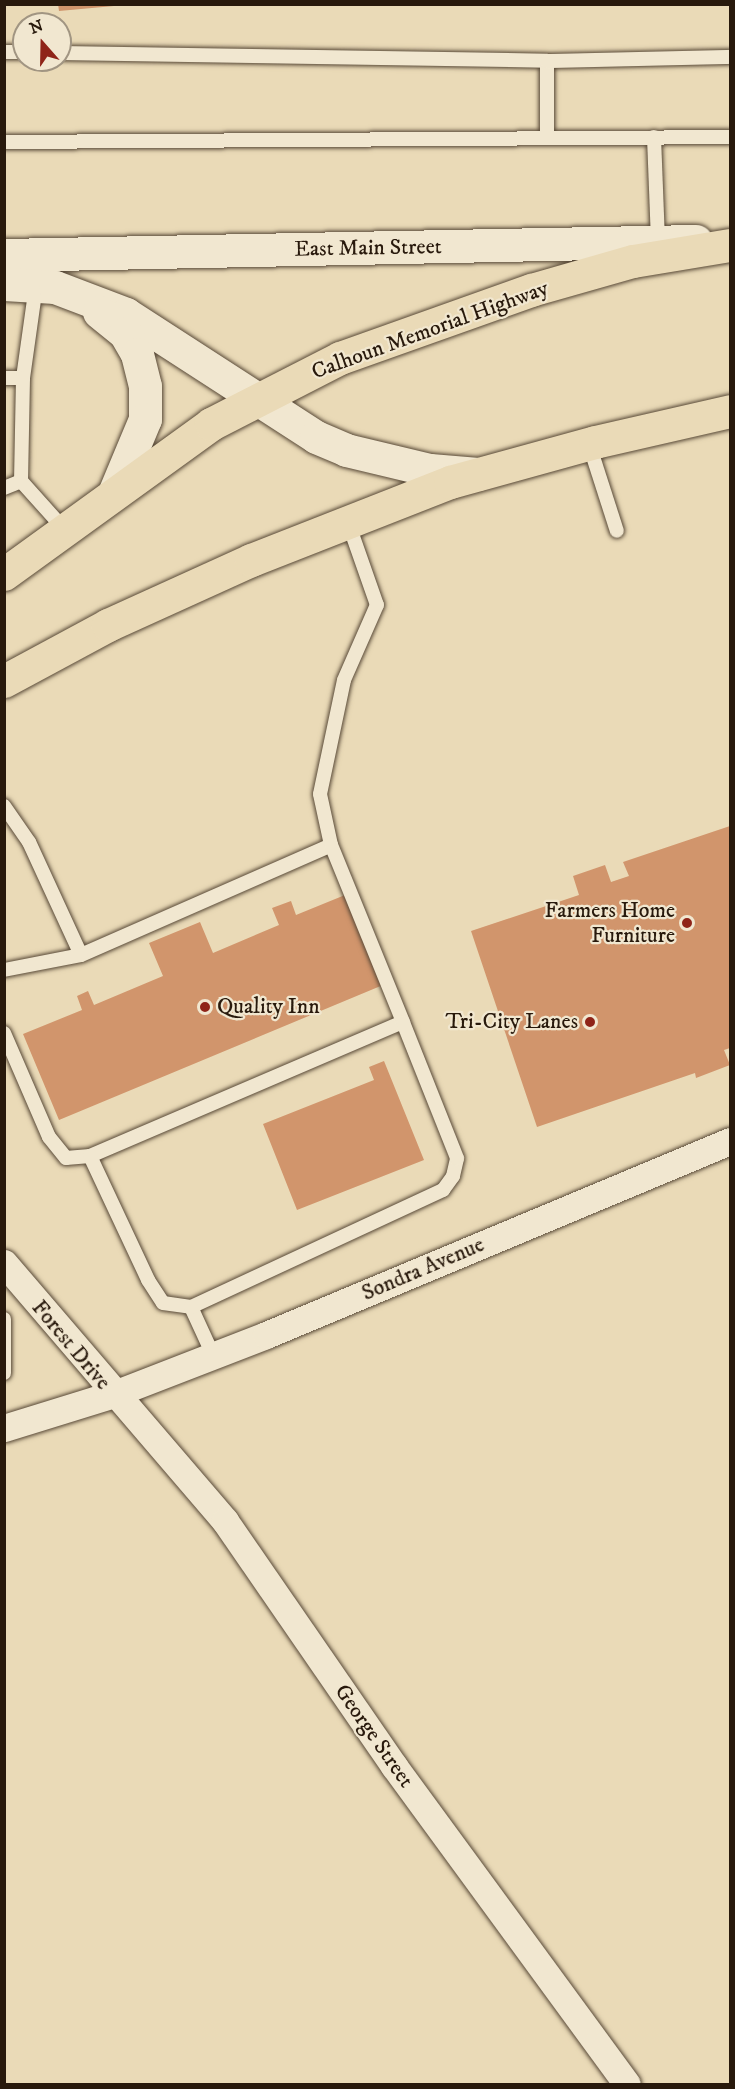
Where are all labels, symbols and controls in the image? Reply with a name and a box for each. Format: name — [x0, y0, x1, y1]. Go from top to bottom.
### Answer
north arrow — [12, 12, 72, 72]
text: N — [27, 15, 46, 39]
street label: East Main Street — [294, 234, 442, 262]
street label: Calhoun Memorial Highway — [308, 275, 552, 385]
place label: Farmers Home Furniture — [544, 897, 675, 948]
marker: Farmers Home Furniture — [680, 916, 694, 930]
place label: Quality Inn — [217, 994, 320, 1020]
marker: Quality Inn — [198, 1000, 212, 1014]
place label: Tri-City Lanes — [445, 1009, 578, 1035]
marker: Tri-City Lanes — [583, 1015, 597, 1029]
street label: Sondra Avenue — [358, 1231, 488, 1307]
street label: Forest Drive — [26, 1295, 116, 1395]
street label: George Street — [329, 1679, 419, 1793]

